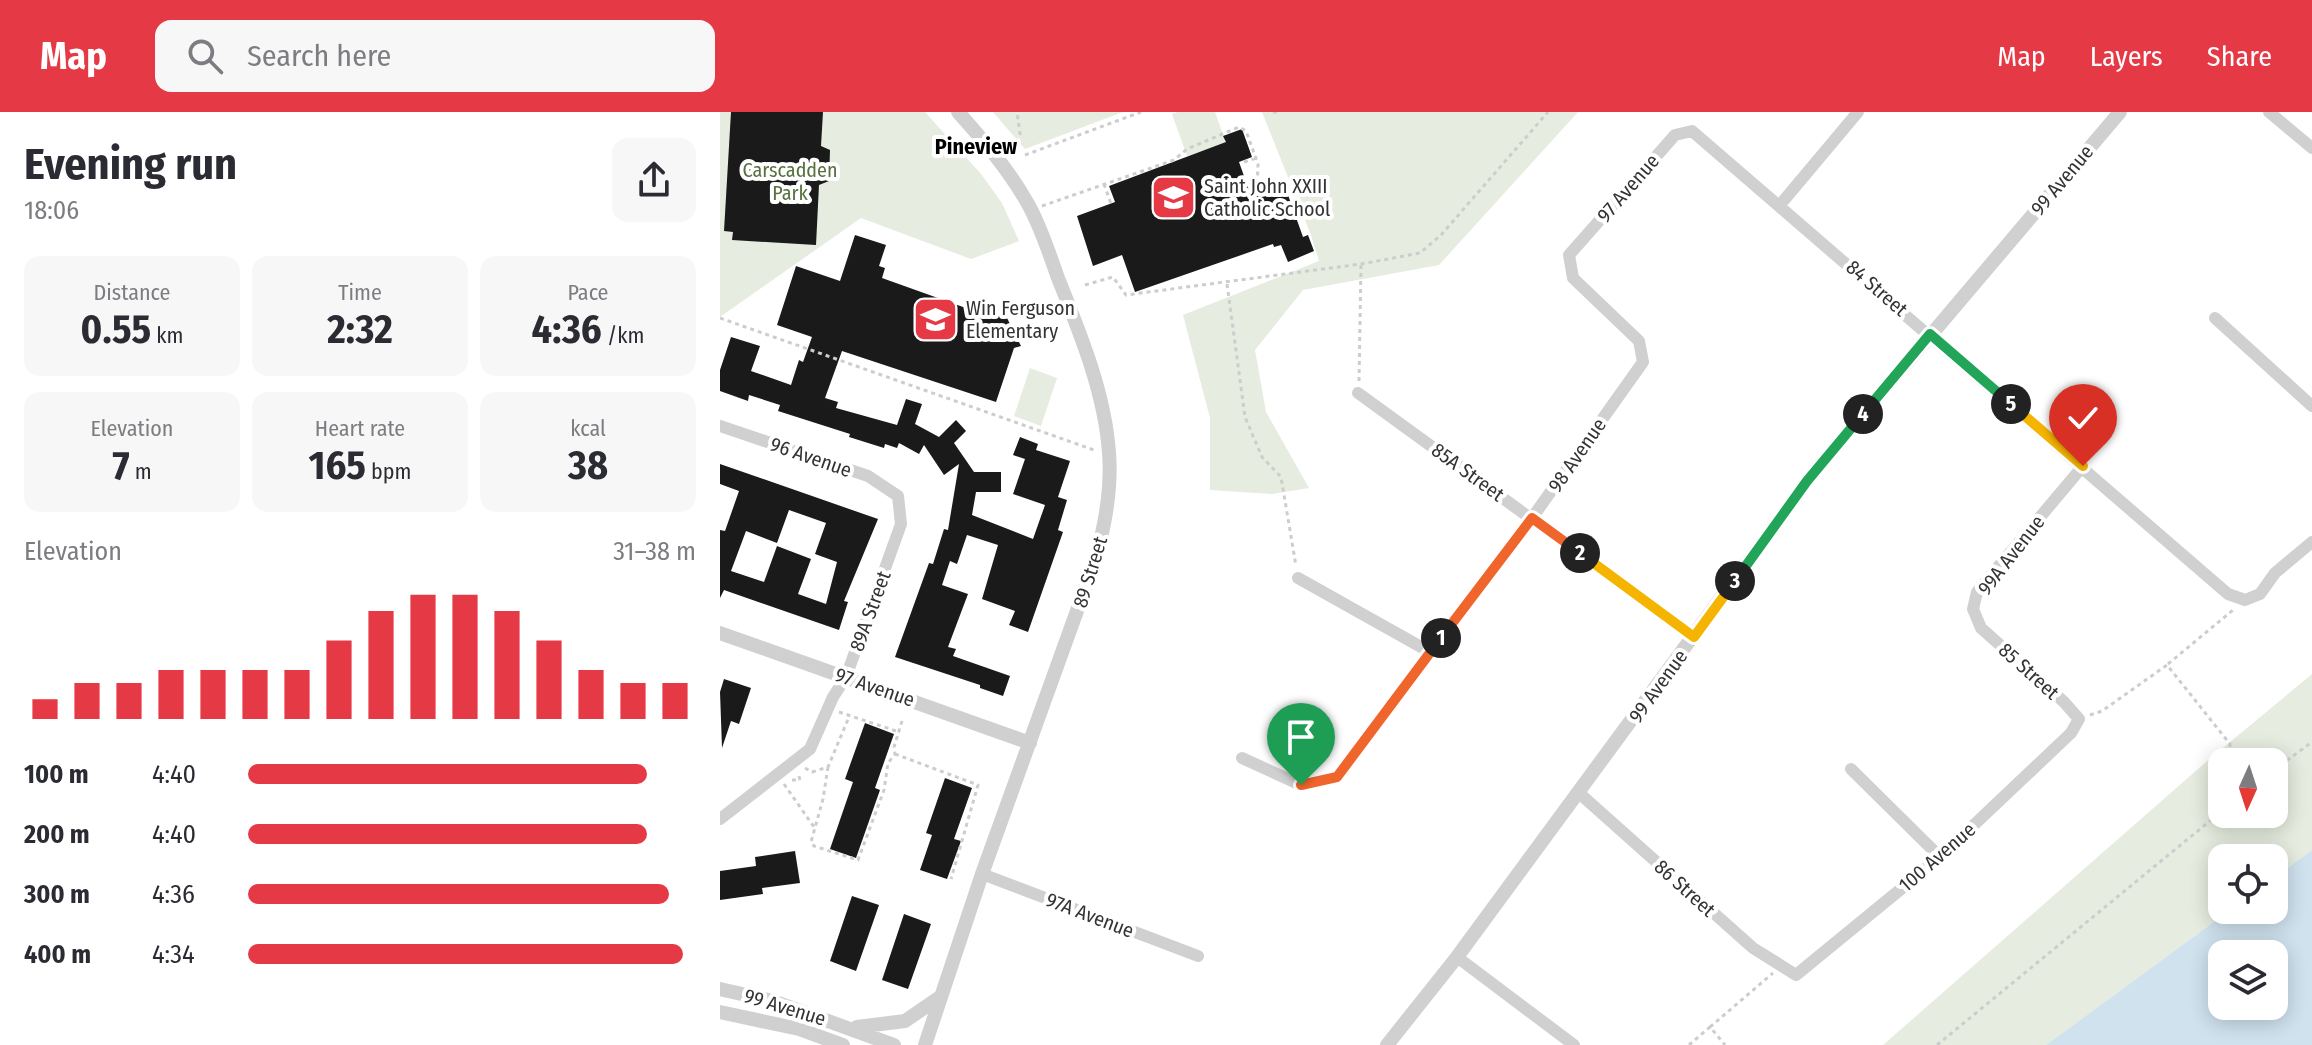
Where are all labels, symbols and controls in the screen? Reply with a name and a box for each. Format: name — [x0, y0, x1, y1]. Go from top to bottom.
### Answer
search box — [155, 20, 715, 92]
text: Map — [40, 33, 107, 79]
icon: search — [183, 34, 227, 78]
text: Search here — [247, 38, 391, 74]
text: Map — [1997, 40, 2046, 73]
text: Layers — [2090, 40, 2163, 73]
text: Share — [2207, 40, 2272, 73]
district label: Pineview — [935, 133, 1017, 160]
text: Evening run — [24, 138, 237, 191]
button: share — [612, 138, 696, 222]
street label: 99 Avenue — [2026, 140, 2098, 220]
street label: 97 Avenue — [1592, 149, 1664, 227]
park label: Carscadden Park — [742, 158, 838, 205]
school or university icon: Saint John XXIII Catholic School — [1149, 173, 1197, 221]
place label: Saint John XXIII Catholic School — [1204, 174, 1330, 221]
text: 18:06 — [24, 195, 79, 226]
street label: 84 Street — [1841, 255, 1913, 321]
text: Distance — [93, 279, 171, 306]
text: Time — [338, 279, 382, 306]
text: Pace — [567, 279, 609, 306]
school or university icon: Win Ferguson Elementary — [911, 295, 959, 343]
place label: Win Ferguson Elementary — [966, 296, 1075, 343]
text: 0.55 — [81, 306, 151, 354]
text: 2:32 — [327, 306, 393, 354]
text: 4:36 — [532, 306, 602, 354]
text: km — [151, 322, 183, 349]
text: /km — [602, 322, 644, 349]
pin: 5 — [1991, 384, 2031, 424]
pin — [2049, 384, 2117, 466]
text: 5 — [2006, 390, 2016, 417]
pin: 4 — [1843, 394, 1883, 434]
icon: check — [2061, 396, 2105, 440]
text: 4 — [1857, 400, 1869, 427]
street label: 98 Avenue — [1543, 413, 1611, 497]
text: Elevation — [91, 415, 173, 442]
text: Heart rate — [315, 415, 405, 442]
text: kcal — [570, 415, 606, 442]
street label: 96 Avenue — [767, 432, 855, 482]
street label: 85A Street — [1427, 438, 1509, 507]
text: 7 — [112, 442, 129, 490]
text: 165 — [309, 442, 366, 490]
text: 38 — [568, 442, 608, 490]
text: m — [129, 458, 152, 485]
text: bpm — [366, 458, 411, 485]
street label: 99A Avenue — [1972, 510, 2050, 600]
street label: 89 Street — [1068, 533, 1112, 611]
pin: 2 — [1560, 533, 1600, 573]
text: Elevation — [24, 536, 122, 567]
text: 31–38 m — [613, 536, 696, 567]
text: 2 — [1575, 539, 1585, 566]
pin: 3 — [1715, 561, 1755, 601]
street label: 89A Street — [844, 567, 896, 654]
text: 3 — [1730, 567, 1740, 594]
pin: 1 — [1421, 618, 1461, 658]
text: 1 — [1436, 624, 1446, 651]
street label: 85 Street — [1994, 638, 2065, 705]
street label: 99 Avenue — [1624, 645, 1692, 727]
street label: 97 Avenue — [832, 662, 918, 712]
pin — [1267, 703, 1335, 785]
icon: arrive — [1279, 715, 1323, 759]
north arrow — [2208, 748, 2288, 828]
map controls — [2208, 748, 2288, 1020]
text: 100 m — [24, 759, 89, 790]
text: 4:40 — [152, 759, 196, 790]
street label: 100 Avenue — [1894, 817, 1980, 897]
text: 200 m — [24, 819, 90, 850]
text: 4:40 — [152, 819, 196, 850]
button: locate — [2208, 844, 2288, 924]
street label: 86 Street — [1650, 854, 1721, 922]
text: 300 m — [24, 879, 90, 910]
text: 4:36 — [152, 879, 195, 910]
street label: 97A Avenue — [1043, 887, 1137, 943]
text: 400 m — [24, 939, 91, 970]
text: 4:34 — [152, 939, 195, 970]
button: layers — [2208, 940, 2288, 1020]
street label: 99 Avenue — [741, 983, 829, 1031]

